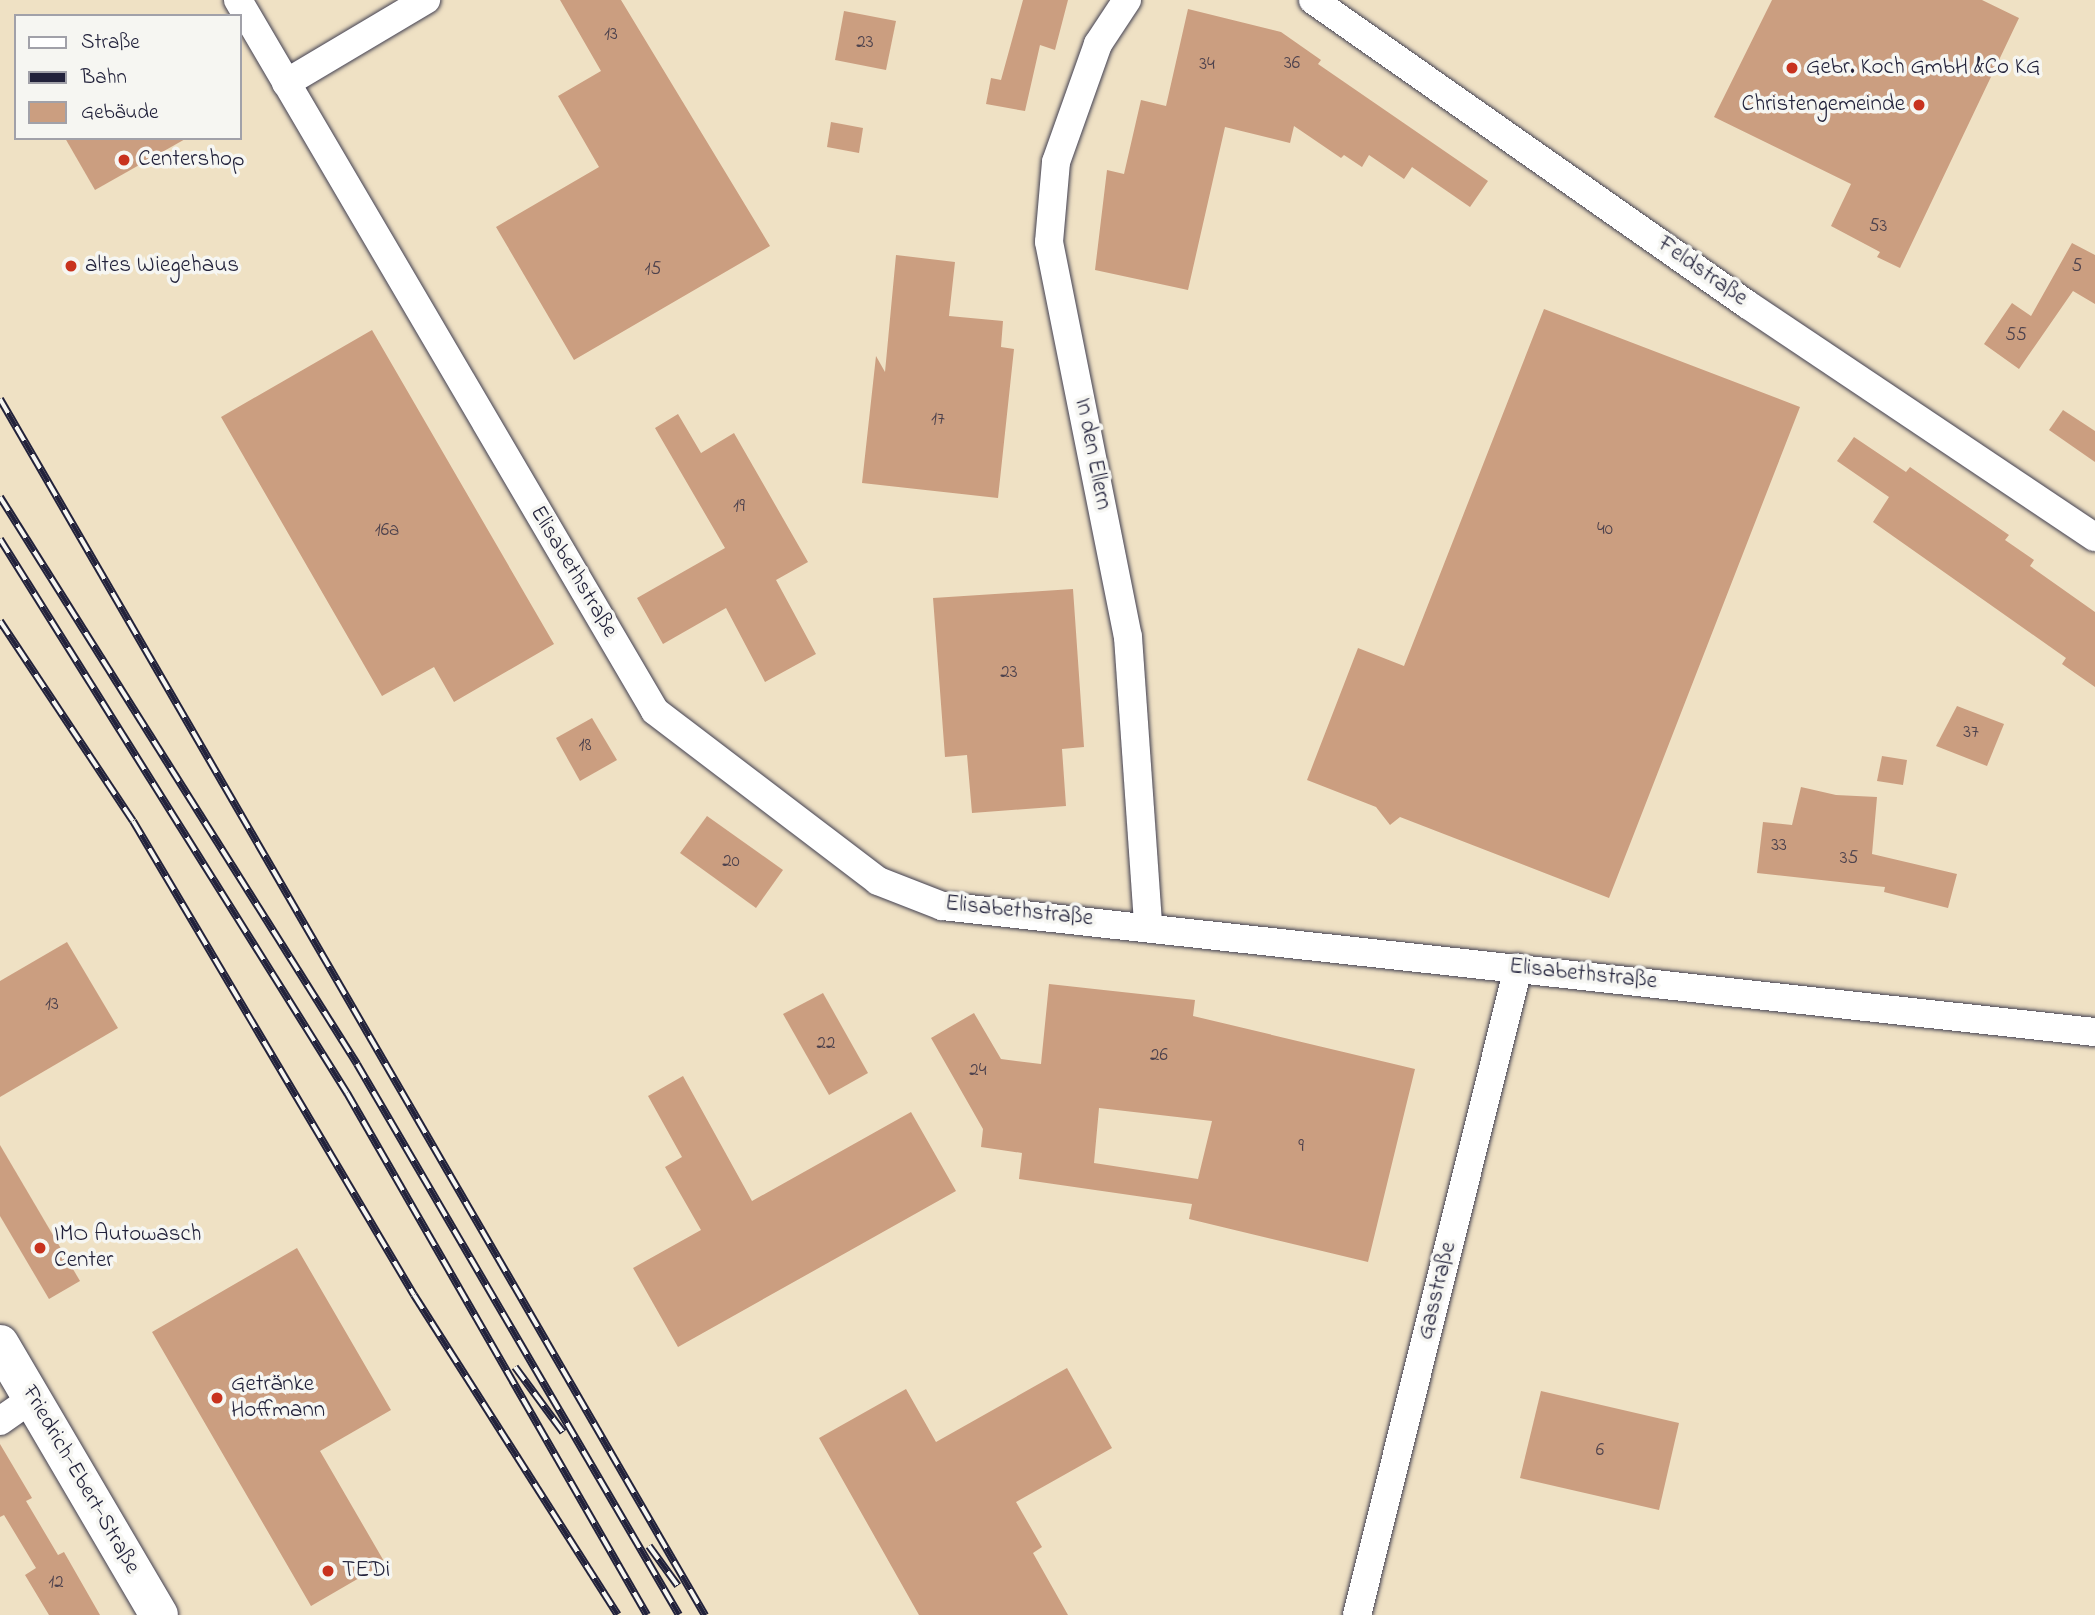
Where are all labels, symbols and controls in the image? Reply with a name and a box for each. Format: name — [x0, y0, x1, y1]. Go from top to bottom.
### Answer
legend — [14, 14, 242, 140]
house number: 13 — [604, 24, 618, 46]
text: Straße — [81, 28, 140, 58]
house number: 23 — [856, 32, 874, 54]
house number: 36 — [1284, 53, 1300, 75]
house number: 34 — [1199, 54, 1215, 76]
place label: Gebr. Koch GmbH &Co KG — [1806, 54, 2040, 82]
marker: Gebr. Koch GmbH &Co KG — [1784, 60, 1800, 76]
text: Bahn — [81, 63, 127, 93]
place label: Christengemeinde — [1742, 91, 1905, 119]
marker: Christengemeinde — [1911, 97, 1927, 113]
text: Gebäude — [81, 98, 158, 128]
place label: Centershop — [138, 146, 245, 174]
marker: Centershop — [116, 152, 132, 168]
house number: 53 — [1869, 216, 1887, 238]
street label: Feldstraße — [1652, 231, 1752, 313]
place label: altes Wiegehaus — [85, 252, 239, 280]
house number: 5 — [2072, 256, 2082, 278]
marker: altes Wiegehaus — [63, 258, 79, 274]
house number: 15 — [645, 259, 661, 281]
house number: 55 — [2005, 325, 2027, 347]
street label: In den Ellern — [1068, 396, 1116, 512]
house number: 17 — [931, 409, 945, 431]
house number: 19 — [733, 496, 745, 518]
street label: Elisabethstraße — [523, 501, 623, 643]
house number: 40 — [1597, 519, 1613, 541]
house number: 16a — [375, 520, 399, 542]
house number: 23 — [1000, 662, 1018, 684]
house number: 37 — [1963, 722, 1979, 744]
house number: 18 — [578, 735, 592, 757]
house number: 33 — [1771, 835, 1787, 857]
house number: 35 — [1840, 848, 1858, 870]
house number: 20 — [722, 851, 740, 873]
street label: Elisabethstraße — [944, 891, 1094, 933]
street label: Elisabethstraße — [1508, 954, 1658, 996]
house number: 13 — [45, 994, 59, 1016]
house number: 22 — [817, 1033, 835, 1055]
house number: 26 — [1150, 1045, 1168, 1067]
house number: 24 — [969, 1060, 987, 1082]
house number: 9 — [1298, 1136, 1304, 1158]
place label: IMO Autowasch Center — [54, 1221, 202, 1275]
street label: Gasstraße — [1413, 1239, 1463, 1343]
marker: IMO Autowasch Center — [32, 1240, 48, 1256]
place label: Getränke Hoffmann — [231, 1371, 325, 1425]
street label: Friedrich-Ebert-Straße — [15, 1381, 145, 1579]
marker: Getränke Hoffmann — [209, 1390, 225, 1406]
house number: 6 — [1596, 1440, 1604, 1462]
place label: TEDi — [342, 1557, 390, 1585]
marker: TEDi — [320, 1563, 336, 1579]
house number: 12 — [48, 1572, 64, 1594]

